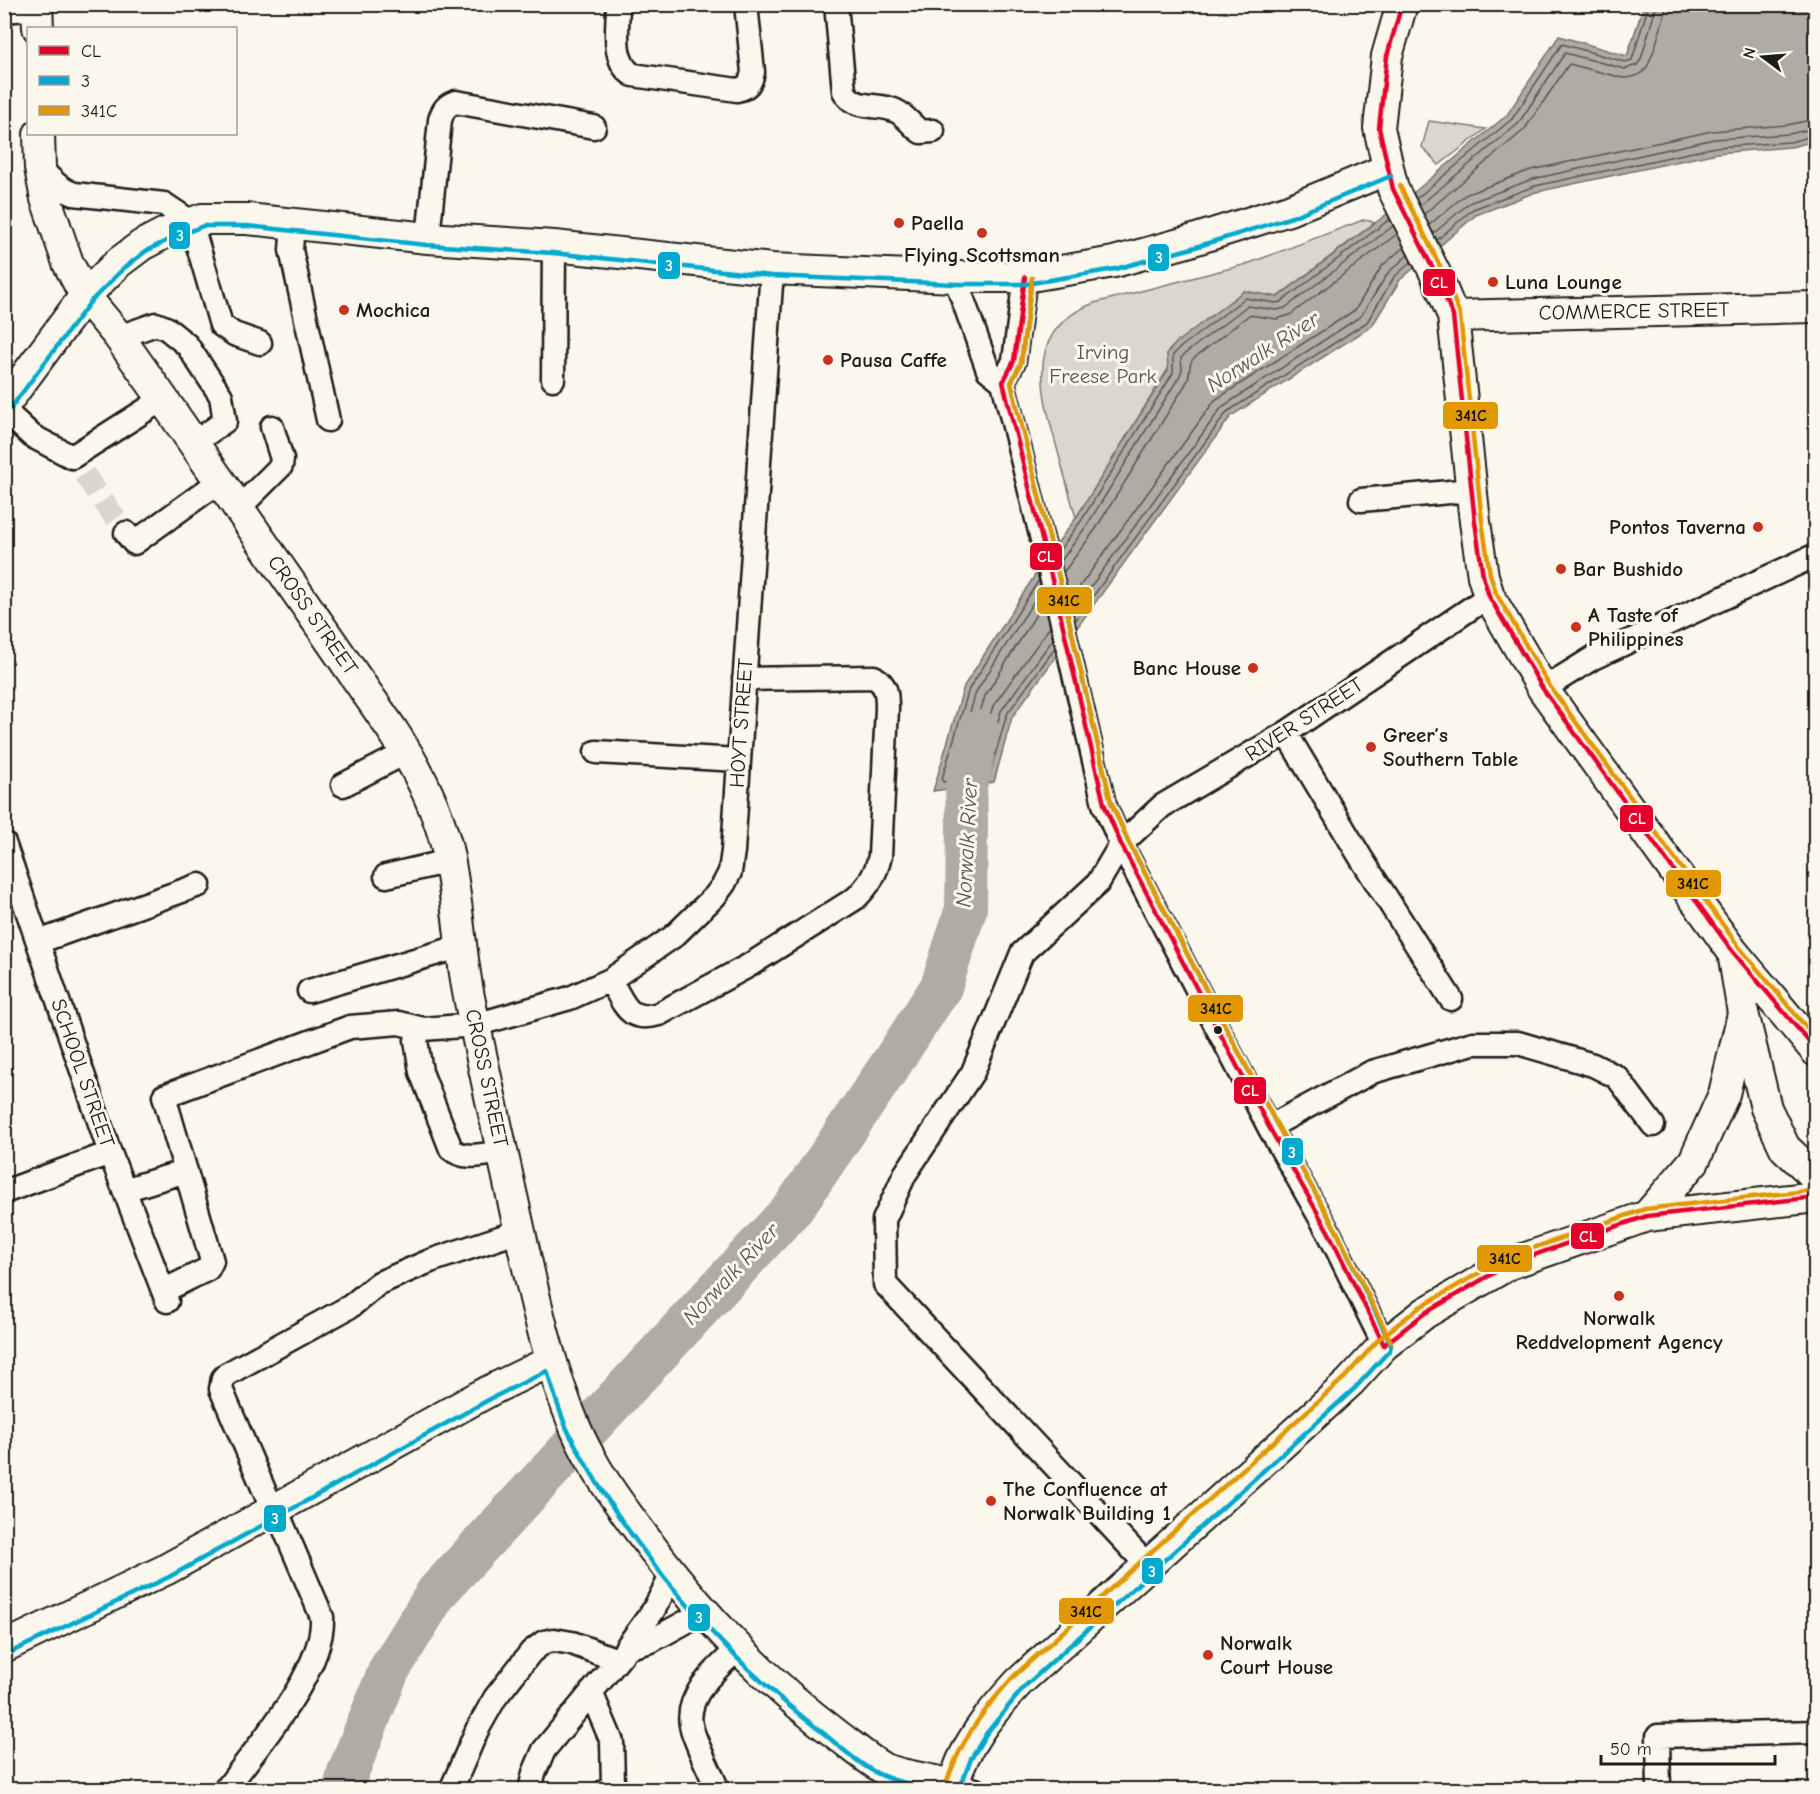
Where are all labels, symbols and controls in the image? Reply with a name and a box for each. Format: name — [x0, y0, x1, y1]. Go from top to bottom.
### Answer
legend — [27, 27, 237, 135]
north arrow — [1733, 27, 1793, 87]
text: CL — [81, 41, 101, 62]
text: N — [1739, 46, 1760, 61]
text: 3 — [81, 71, 90, 92]
text: 341C — [81, 101, 117, 122]
place label: Paella — [911, 211, 964, 235]
marker: Paella — [892, 216, 906, 230]
line badge: 3 — [168, 221, 191, 250]
marker: Flying Scottsman — [975, 226, 989, 240]
text: 3 — [176, 227, 184, 245]
place label: Flying Scottsman — [904, 243, 1060, 267]
line badge: 3 — [1147, 243, 1170, 272]
text: 3 — [1155, 249, 1163, 267]
line badge: 3 — [657, 251, 681, 280]
text: 3 — [665, 257, 673, 275]
line badge: CL — [1422, 268, 1456, 297]
place label: Luna Lounge — [1505, 270, 1622, 294]
text: CL — [1430, 274, 1448, 292]
marker: Luna Lounge — [1486, 275, 1500, 289]
street label: COMMERCE STREET — [1538, 297, 1730, 325]
place label: Mochica — [356, 298, 430, 322]
marker: Mochica — [337, 303, 351, 317]
water label: Norwalk River — [1202, 305, 1325, 398]
park label: Irving Freese Park — [1049, 340, 1157, 388]
place label: Pausa Caffe — [840, 348, 947, 372]
marker: Pausa Caffe — [821, 353, 835, 367]
line badge: 341C — [1442, 401, 1499, 430]
text: 341C — [1455, 407, 1487, 425]
place label: Pontos Taverna — [1609, 515, 1746, 539]
marker: Pontos Taverna — [1751, 520, 1765, 534]
line badge: CL — [1029, 542, 1063, 571]
text: CL — [1037, 548, 1055, 566]
street label: CROSS STREET — [263, 551, 363, 679]
place label: Bar Bushido — [1573, 557, 1683, 581]
marker: Bar Bushido — [1554, 562, 1568, 576]
line badge: 341C — [1036, 586, 1093, 615]
text: 341C — [1048, 592, 1080, 610]
place label: A Taste of Philippines — [1588, 603, 1684, 651]
marker: A Taste of Philippines — [1569, 620, 1583, 634]
place label: Banc House — [1133, 656, 1241, 680]
street label: HOYT STREET — [725, 657, 758, 789]
marker: Banc House — [1246, 661, 1260, 675]
street label: RIVER STREET — [1241, 672, 1367, 766]
place label: Greer’s Southern Table — [1383, 723, 1518, 771]
marker: Greer’s Southern Table — [1364, 740, 1378, 754]
water label: Norwalk River — [951, 777, 983, 908]
line badge: CL — [1619, 804, 1654, 833]
text: CL — [1628, 810, 1646, 828]
line badge: 341C — [1665, 869, 1722, 898]
text: 341C — [1677, 875, 1709, 893]
line badge: 341C — [1187, 994, 1244, 1023]
street label: SCHOOL STREET — [46, 996, 120, 1150]
text: 341C — [1200, 1000, 1232, 1018]
street label: CROSS STREET — [461, 1007, 513, 1149]
unlabelled marker — [1212, 1024, 1224, 1036]
line badge: CL — [1233, 1076, 1267, 1105]
text: CL — [1241, 1082, 1259, 1100]
line badge: 3 — [1281, 1137, 1304, 1166]
text: 3 — [1288, 1144, 1296, 1162]
water label: Norwalk River — [677, 1217, 785, 1330]
line badge: CL — [1570, 1222, 1605, 1250]
text: CL — [1579, 1228, 1597, 1246]
line badge: 341C — [1476, 1244, 1533, 1273]
text: 341C — [1489, 1250, 1521, 1268]
marker: Norwalk Reddvelopment Agency — [1612, 1289, 1626, 1303]
place label: Norwalk Reddvelopment Agency — [1515, 1306, 1723, 1354]
place label: The Confluence at Norwalk Building 1 — [1003, 1477, 1171, 1525]
marker: The Confluence at Norwalk Building 1 — [984, 1494, 998, 1508]
line badge: 3 — [263, 1504, 287, 1533]
text: 3 — [271, 1510, 279, 1528]
line badge: 3 — [1141, 1557, 1164, 1585]
text: 3 — [1148, 1563, 1156, 1581]
line badge: 341C — [1058, 1597, 1115, 1625]
line badge: 3 — [687, 1603, 711, 1632]
text: 341C — [1070, 1603, 1102, 1621]
text: 3 — [695, 1609, 703, 1627]
place label: Norwalk Court House — [1220, 1631, 1333, 1679]
marker: Norwalk Court House — [1201, 1648, 1215, 1662]
scale bar — [1601, 1728, 1775, 1766]
text: 50 m — [1610, 1739, 1652, 1760]

